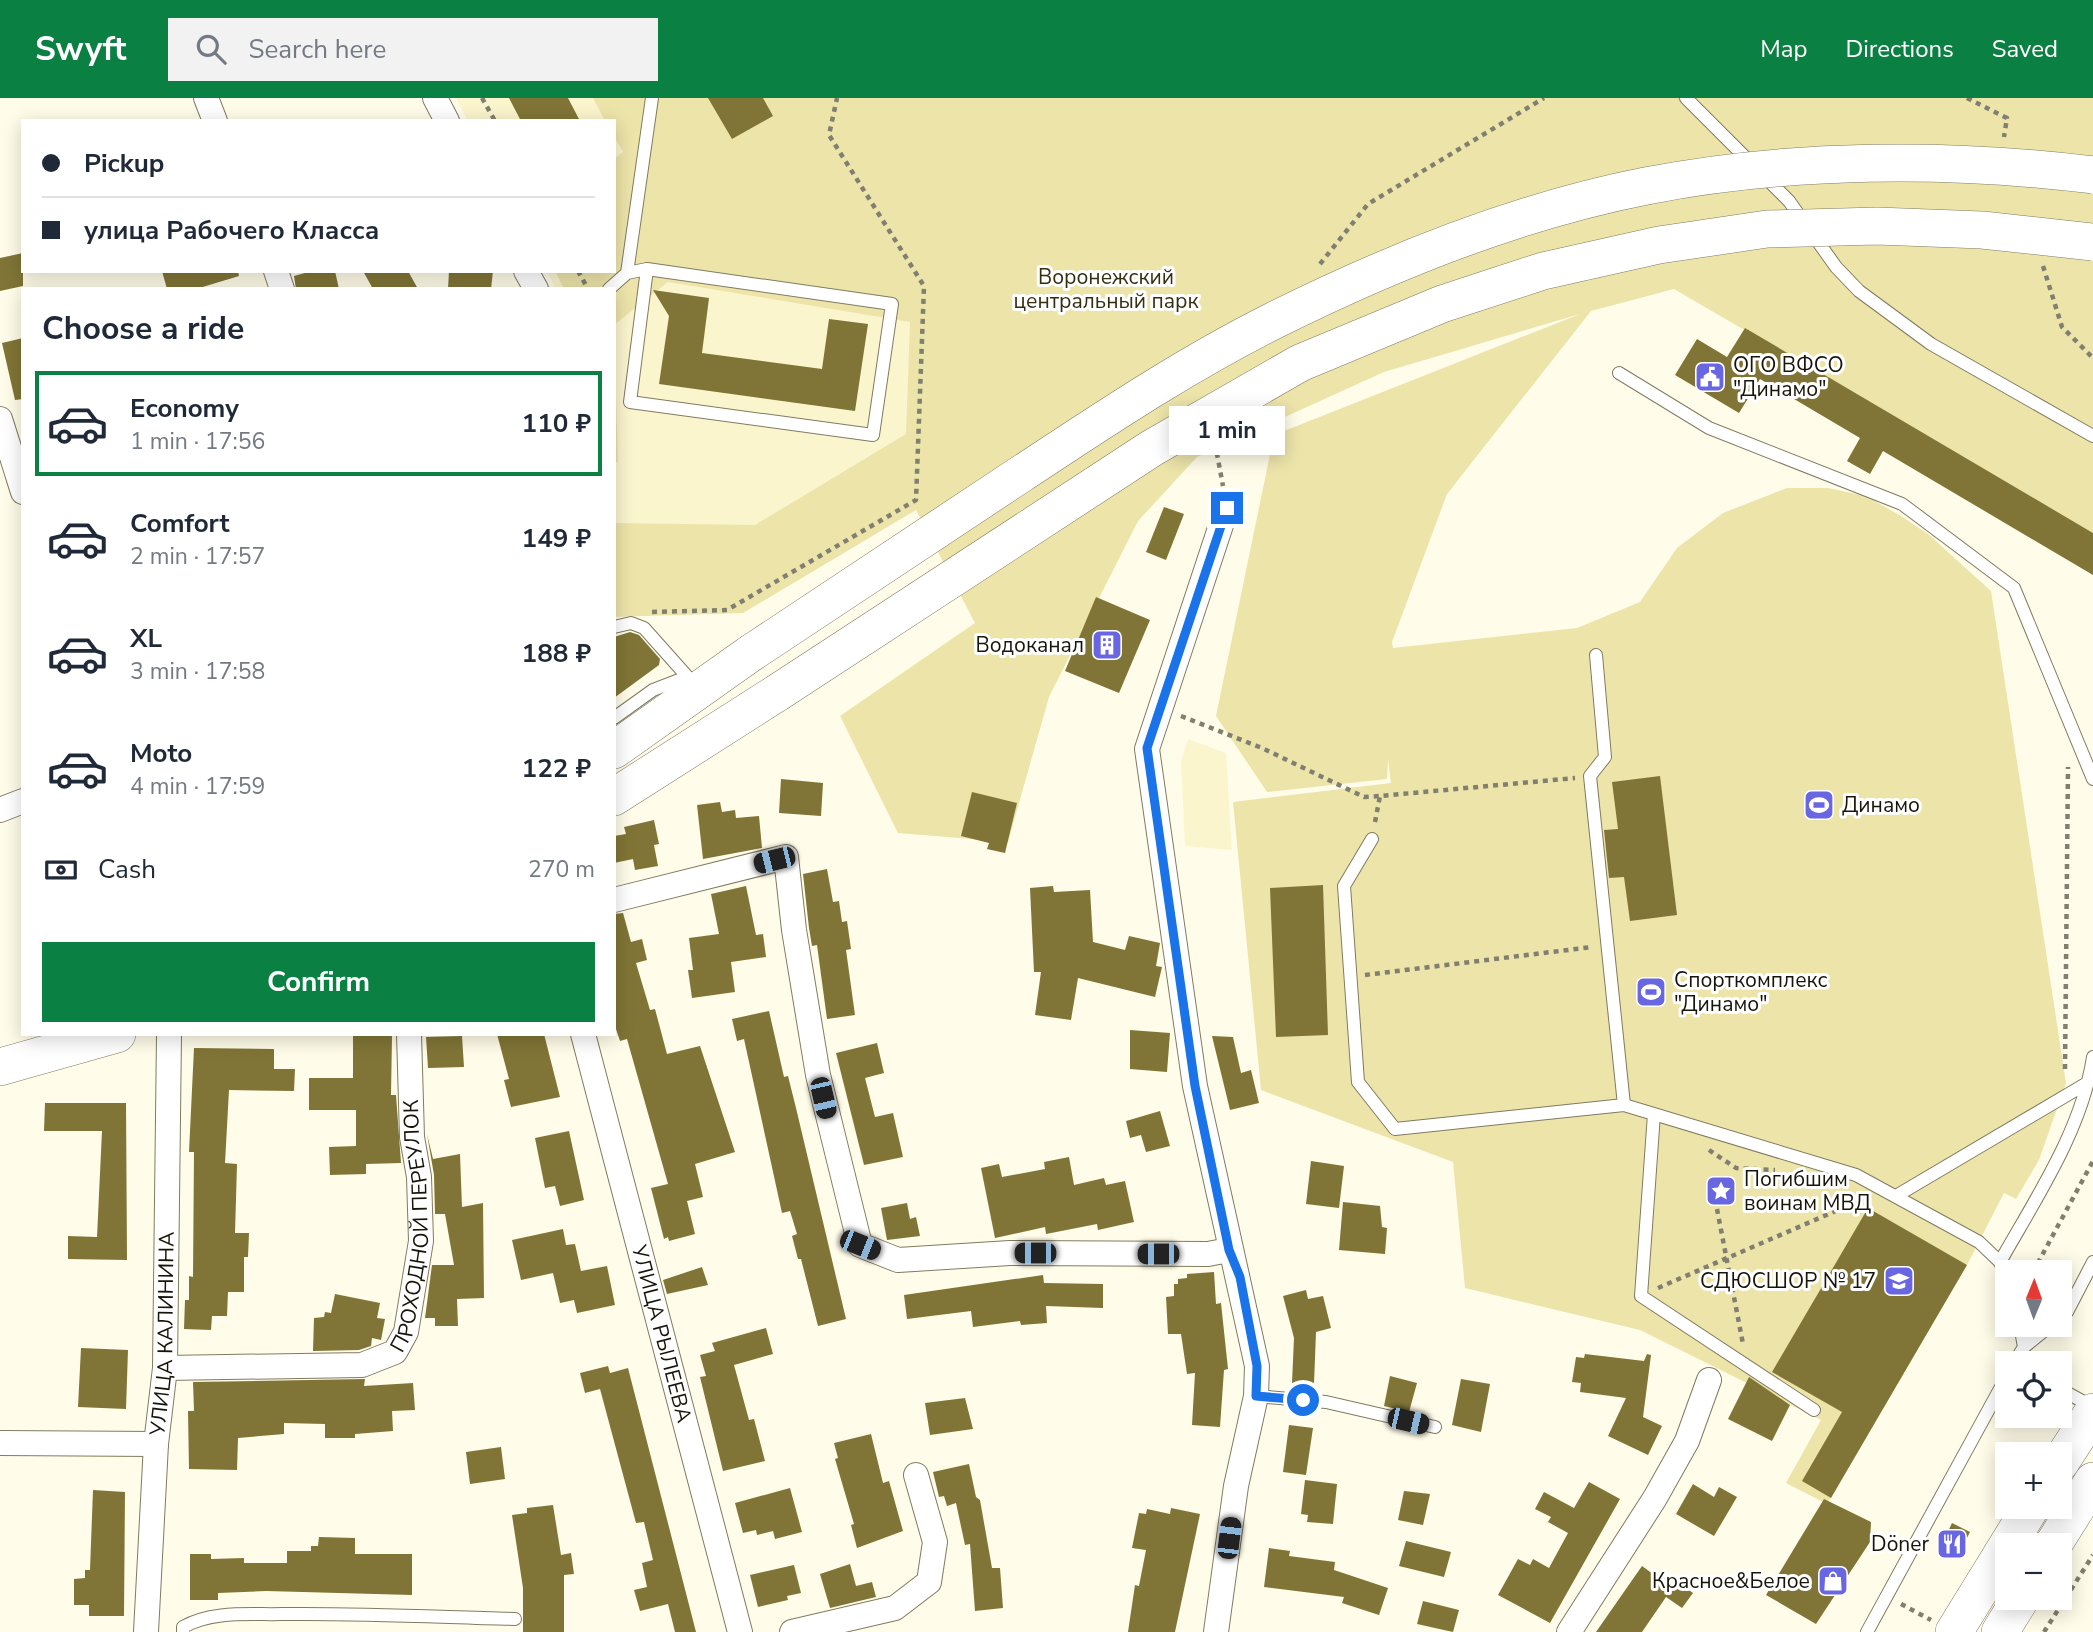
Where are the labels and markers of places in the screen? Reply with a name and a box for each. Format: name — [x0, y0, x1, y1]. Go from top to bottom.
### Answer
place label: ОГО ВФСО "Динамо" — [1733, 351, 1844, 403]
public building icon: ОГО ВФСО "Динамо" — [1693, 360, 1727, 394]
building icon: Водоканал — [1090, 628, 1124, 662]
place label: Водоканал — [976, 631, 1084, 659]
sports icon: Динамо — [1802, 788, 1836, 822]
place label: Динамо — [1842, 791, 1920, 819]
place label: Спорткомплекс "Динамо" — [1674, 966, 1828, 1018]
sports icon: Спорткомплекс "Динамо" — [1634, 975, 1668, 1009]
place label: Погибшим воинам МВД — [1744, 1165, 1871, 1217]
place icon: Погибшим воинам МВД — [1704, 1174, 1738, 1208]
school or university icon: СДЮСШОР № 17 — [1882, 1264, 1916, 1298]
place label: СДЮСШОР № 17 — [1700, 1267, 1876, 1295]
restaurant icon: Döner — [1935, 1527, 1969, 1561]
place label: Döner — [1871, 1530, 1929, 1558]
shop icon: Красное&Белое — [1816, 1564, 1850, 1598]
place label: Красное&Белое — [1652, 1567, 1810, 1595]

